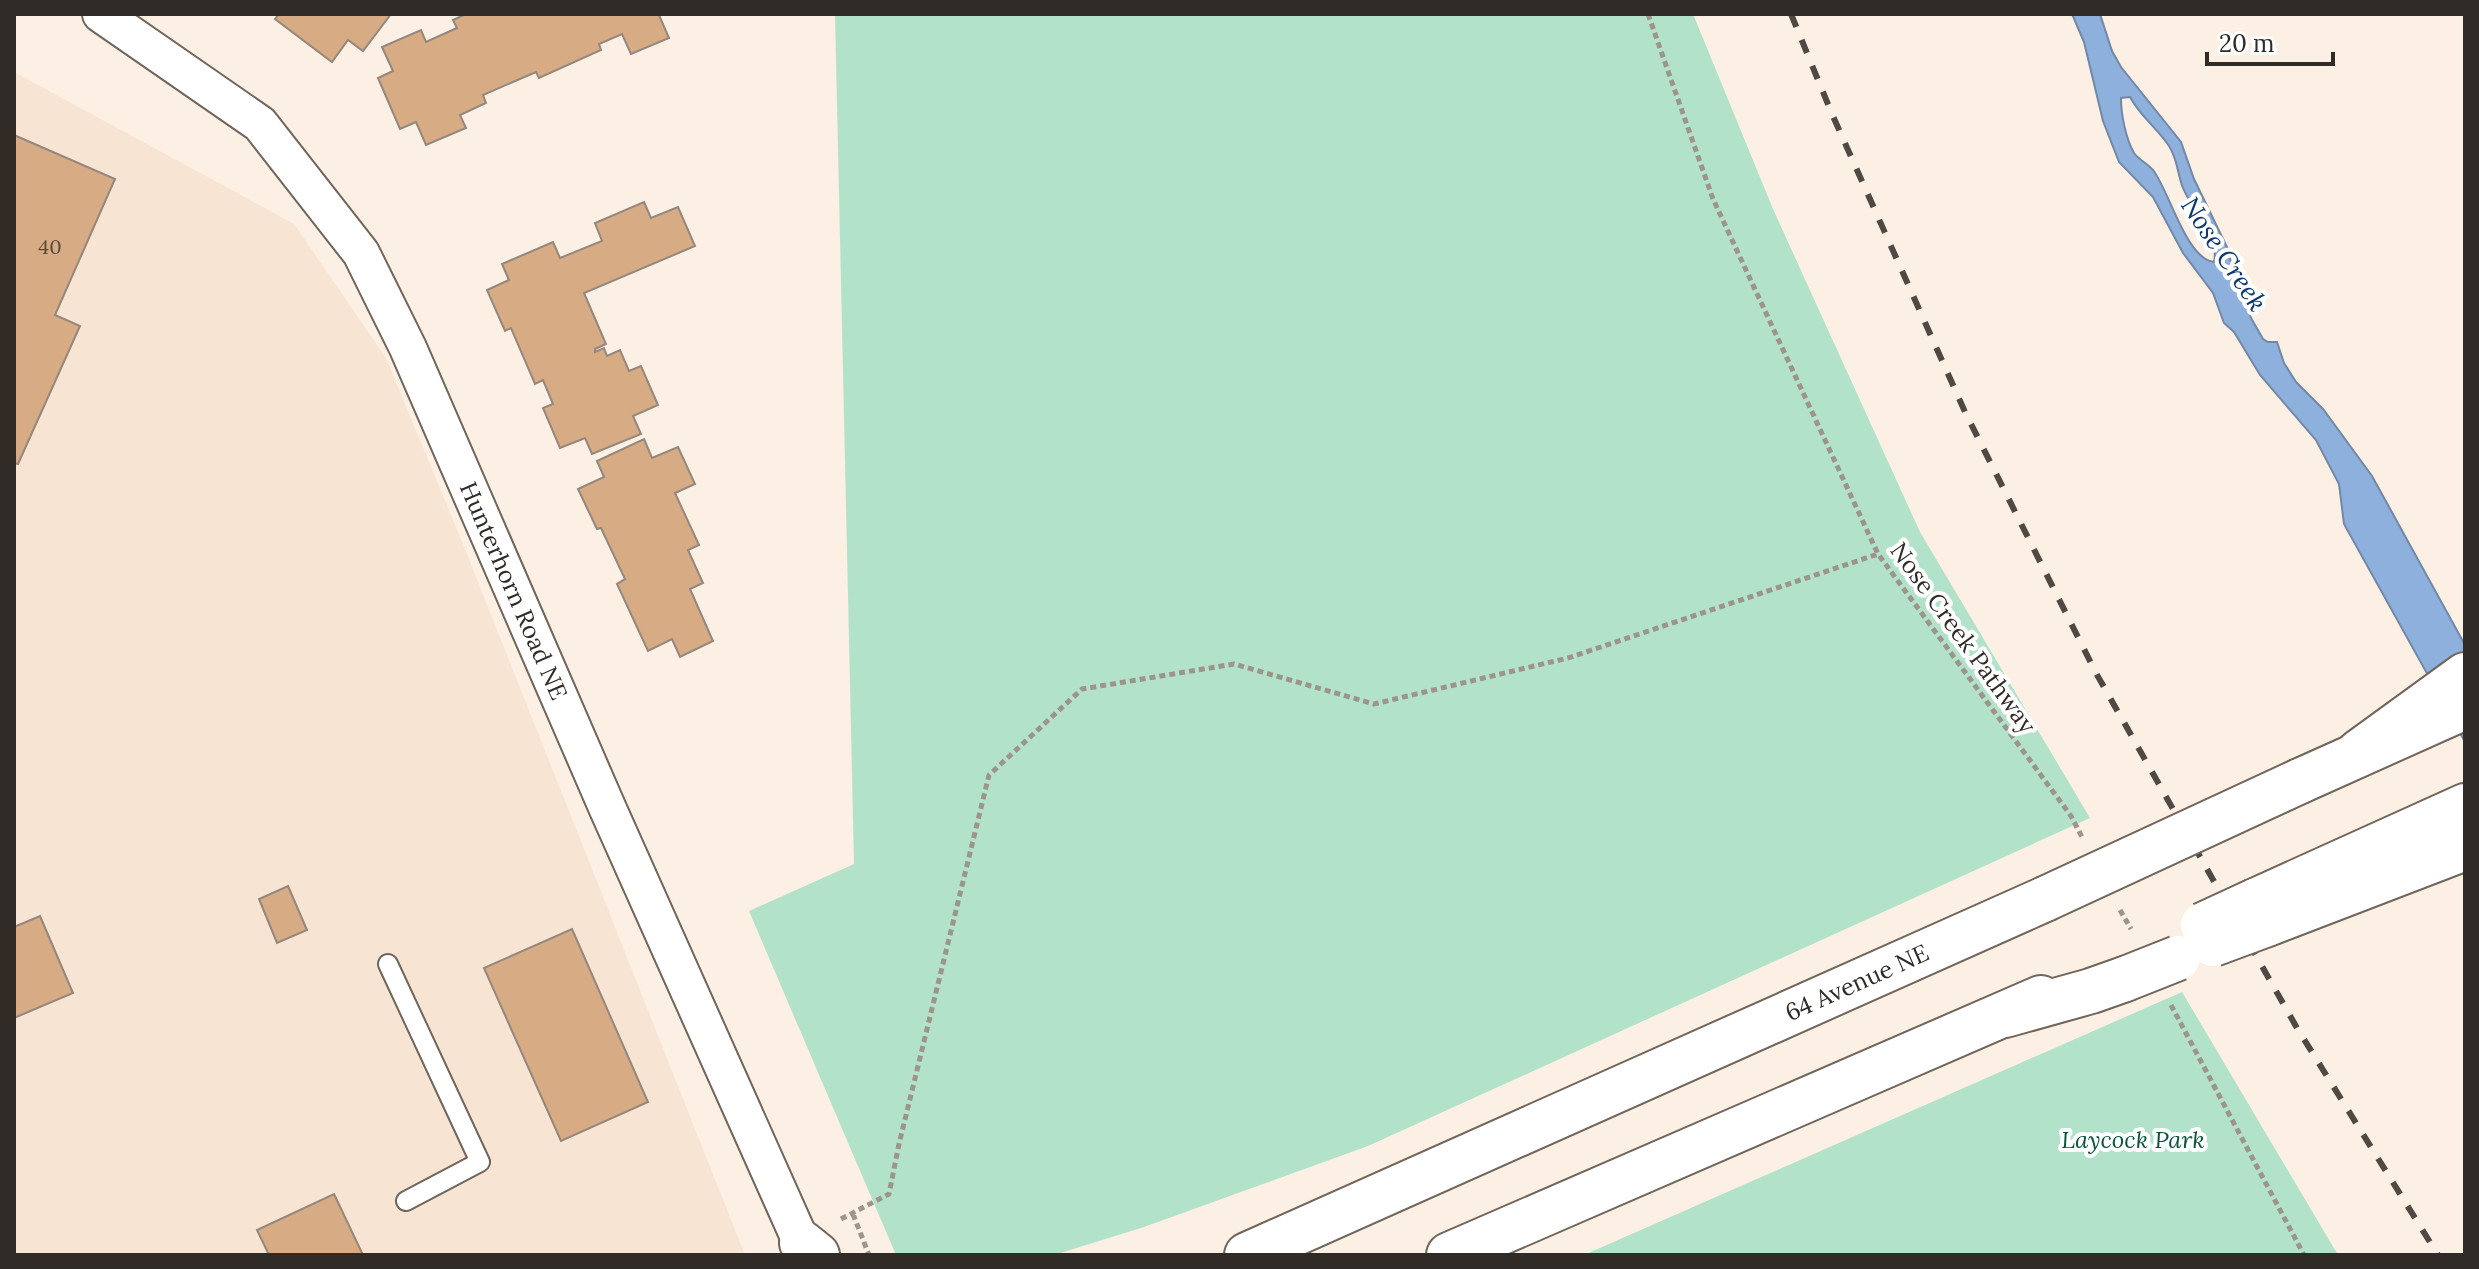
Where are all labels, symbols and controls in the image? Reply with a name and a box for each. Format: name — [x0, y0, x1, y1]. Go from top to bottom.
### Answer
scale bar — [2207, 16, 2333, 66]
text: 20 m — [2219, 28, 2275, 59]
water label: Nose Creek — [2174, 190, 2275, 317]
house number: 40 — [38, 234, 62, 259]
street label: Hunterhorn Road NE — [453, 477, 575, 705]
street label: Nose Creek Pathway — [1884, 536, 2043, 740]
street label: 64 Avenue NE — [1780, 937, 1934, 1028]
park label: Laycock Park — [2061, 1124, 2205, 1155]

